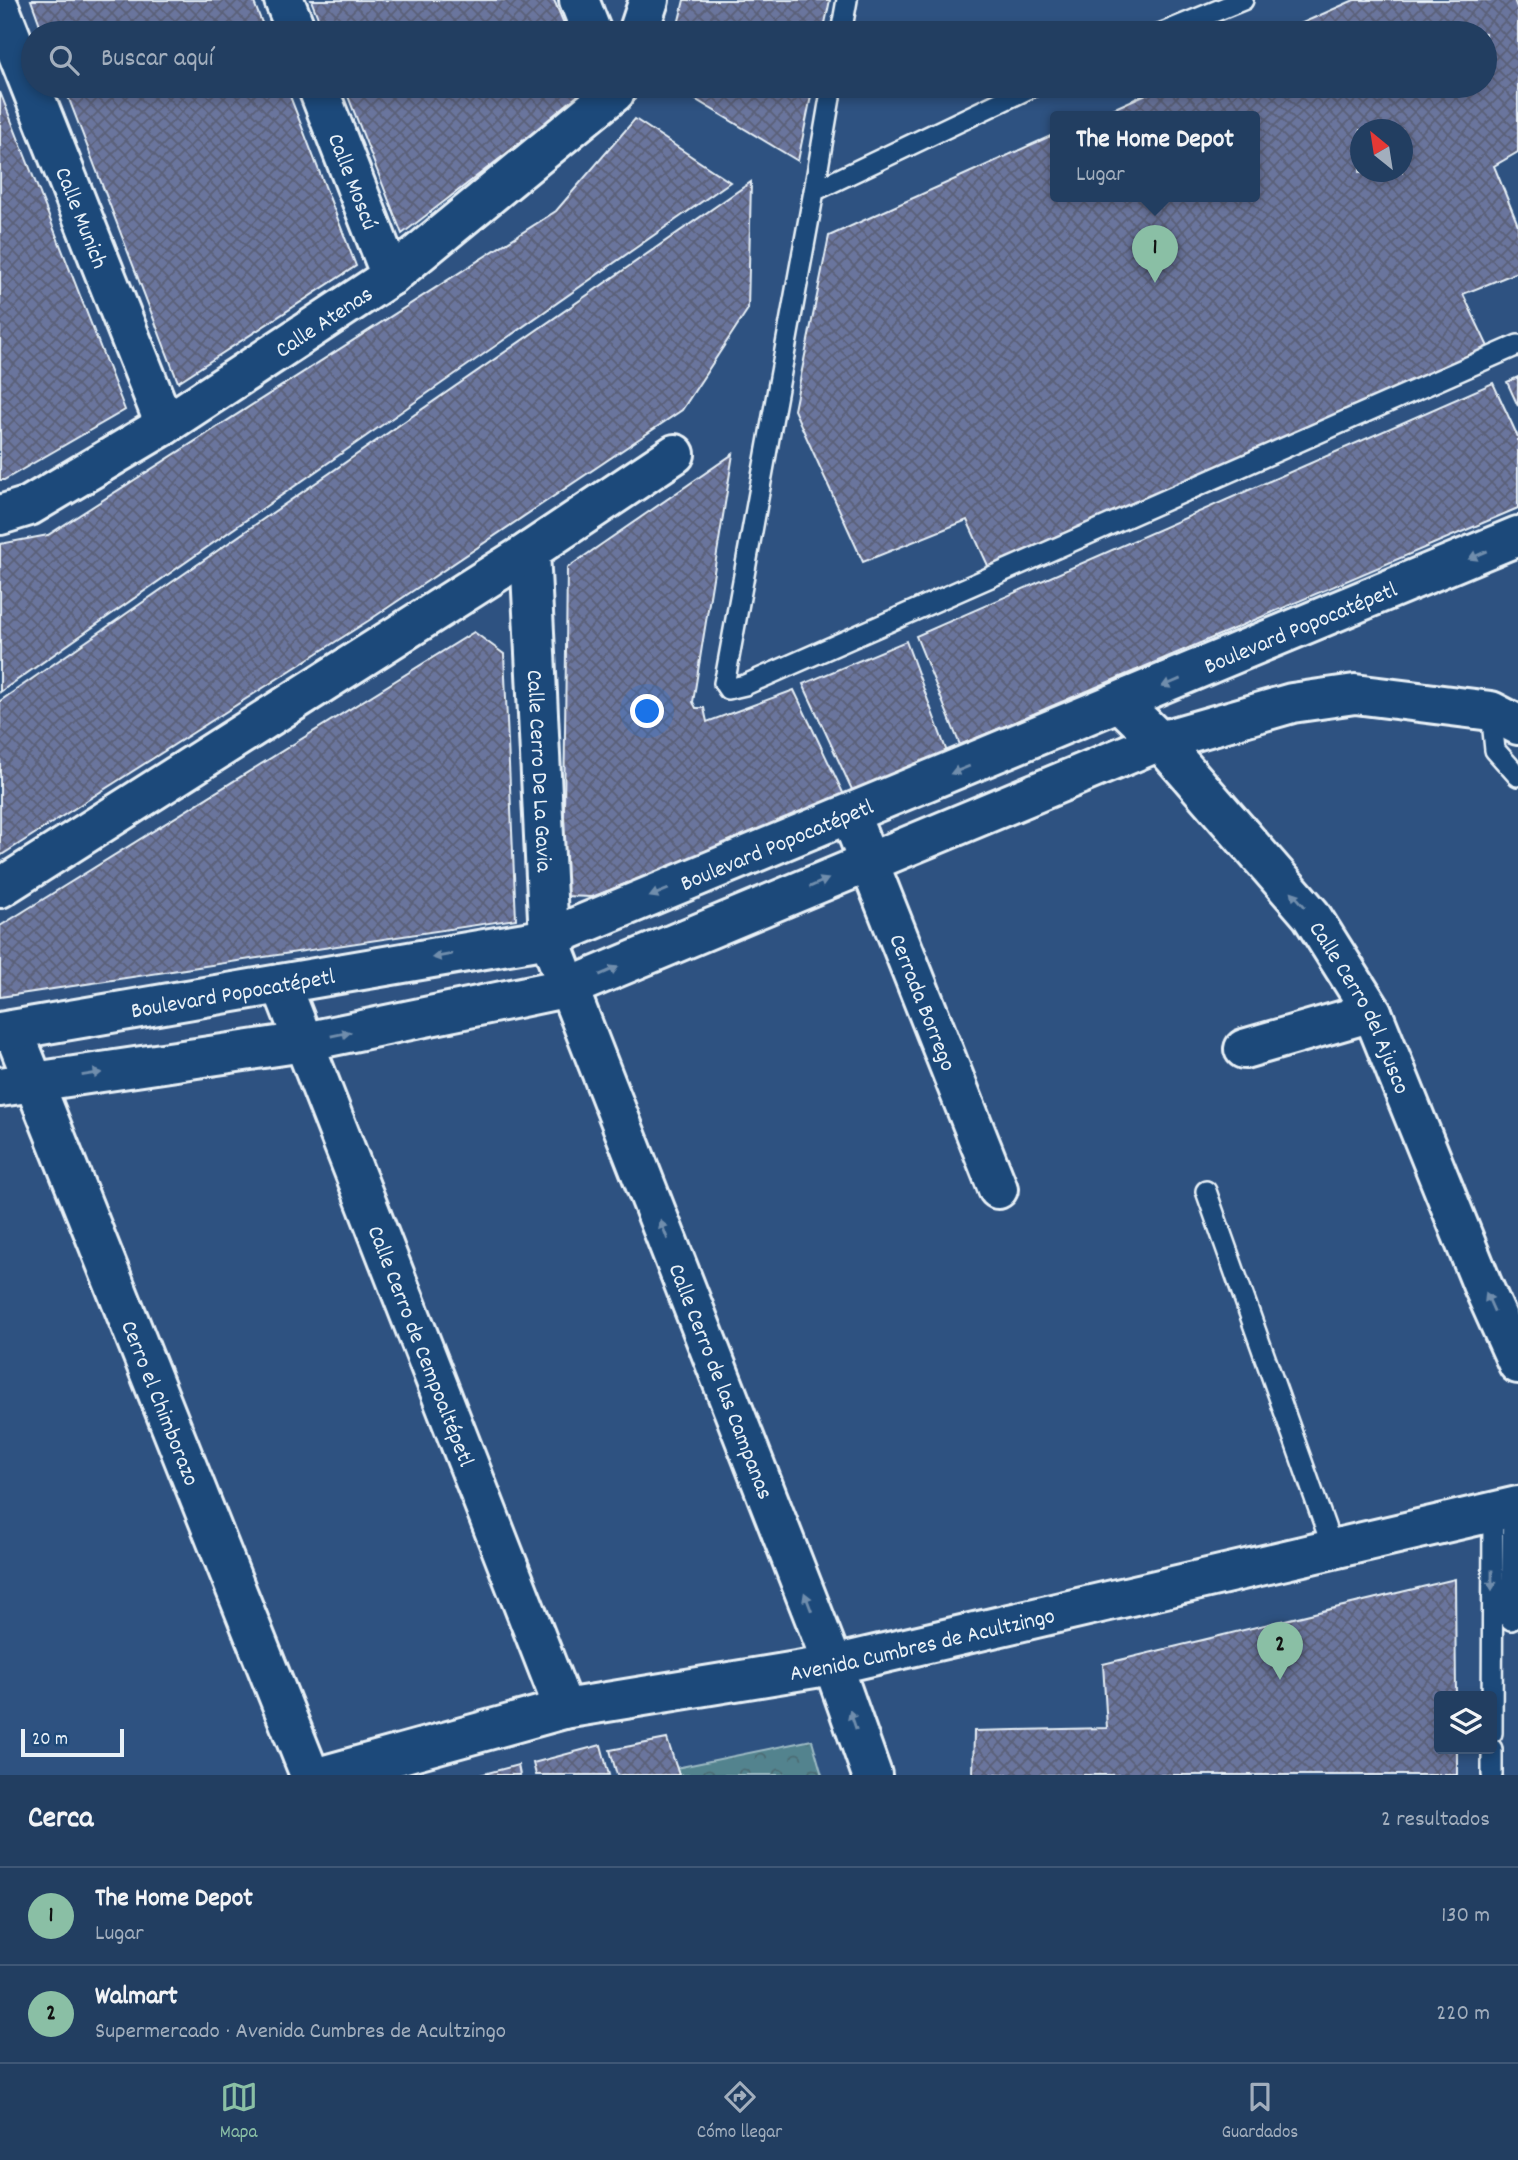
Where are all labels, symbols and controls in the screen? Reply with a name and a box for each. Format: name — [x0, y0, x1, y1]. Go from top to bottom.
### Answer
search box — [21, 21, 1497, 98]
icon: search — [45, 41, 83, 79]
text: Buscar aquí — [101, 41, 213, 78]
popup — [1050, 111, 1260, 202]
north arrow — [1350, 119, 1413, 182]
text: The Home Depot — [1076, 122, 1234, 159]
street label: Calle Moscú — [317, 129, 384, 235]
text: Lugar — [1076, 159, 1125, 192]
street label: Calle Munich — [44, 163, 114, 274]
pin: 1 — [1132, 225, 1178, 283]
street label: Calle Atenas — [270, 279, 380, 368]
one-way arrow — [1468, 549, 1488, 561]
street label: Boulevard Popocatépetl — [1200, 575, 1403, 684]
street label: Calle Cerro De La Gavia — [516, 669, 559, 874]
one-way arrow — [1160, 677, 1181, 688]
your location — [630, 694, 664, 728]
one-way arrow — [950, 764, 971, 775]
street label: Boulevard Popocatépetl — [676, 792, 880, 902]
one-way arrow — [809, 878, 830, 889]
one-way arrow — [649, 887, 669, 899]
one-way arrow — [1291, 891, 1306, 908]
street label: Calle Cerro del Ajusco — [1299, 916, 1417, 1100]
street label: Cerrada Borrego — [879, 930, 963, 1077]
one-way arrow — [431, 951, 453, 962]
street label: Boulevard Popocatépetl — [129, 962, 338, 1029]
one-way arrow — [599, 965, 619, 977]
one-way arrow — [330, 1029, 352, 1040]
one-way arrow — [81, 1068, 103, 1079]
one-way arrow — [659, 1219, 670, 1240]
street label: Calle Cerro de Cempoaltépetl — [357, 1221, 481, 1473]
street label: Calle Cerro de las Campanas — [658, 1259, 780, 1505]
one-way arrow — [1484, 1292, 1496, 1312]
street label: Cerro el Chimborazo — [110, 1316, 206, 1491]
one-way arrow — [1486, 1569, 1498, 1591]
one-way arrow — [803, 1591, 814, 1612]
street label: Avenida Cumbres de Acultzingo — [788, 1601, 1058, 1692]
pin: 2 — [1257, 1622, 1303, 1680]
map controls — [1434, 1691, 1497, 1754]
button: layers — [1434, 1691, 1497, 1754]
one-way arrow — [847, 1710, 858, 1731]
scale bar — [21, 1726, 124, 1758]
text: 20 m — [32, 1727, 68, 1754]
text: Cerca — [28, 1799, 93, 1842]
text: 2 resultados — [1381, 1804, 1490, 1837]
text: The Home Depot — [95, 1881, 253, 1918]
text: 1 — [48, 1900, 54, 1933]
text: 130 m — [1441, 1900, 1490, 1933]
text: Lugar — [95, 1918, 144, 1951]
text: Walmart — [95, 1979, 178, 2016]
text: 2 — [46, 1998, 56, 2031]
text: 220 m — [1436, 1998, 1490, 2031]
text: Supermercado · Avenida Cumbres de Acultzingo — [95, 2016, 506, 2049]
tab: Mapa — [220, 2078, 258, 2147]
tab: Cómo llegar — [697, 2078, 782, 2147]
tab: Guardados — [1221, 2078, 1298, 2147]

